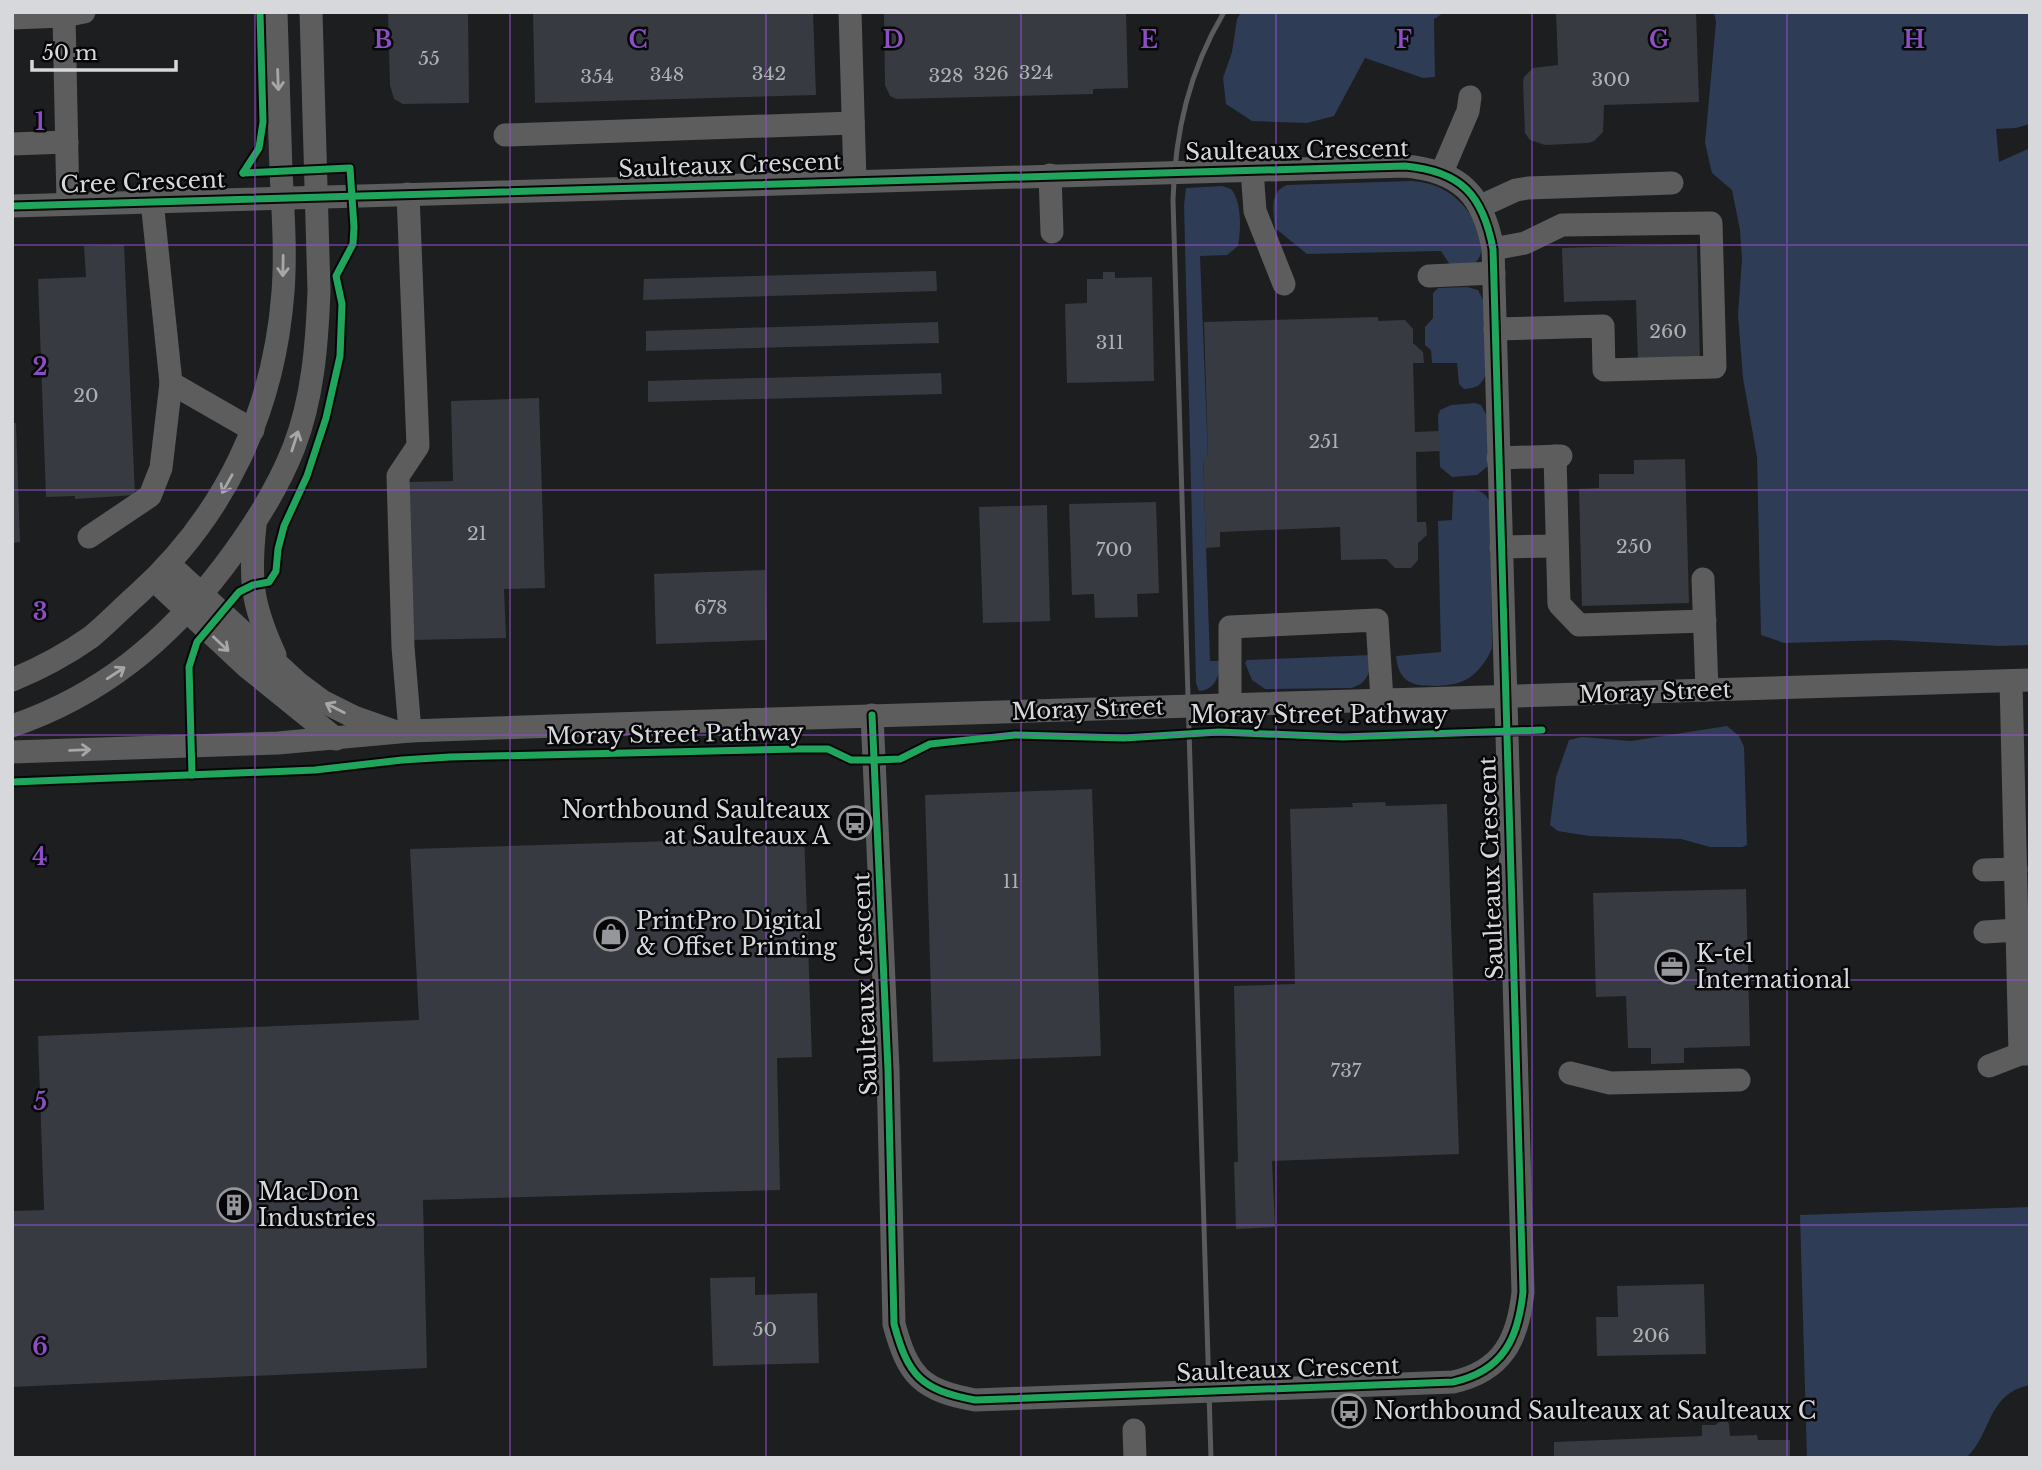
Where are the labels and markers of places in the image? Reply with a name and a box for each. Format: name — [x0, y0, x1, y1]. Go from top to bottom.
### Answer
place label: Northbound Saulteaux at Saulteaux A — [561, 796, 831, 850]
bus stop icon: Northbound Saulteaux at Saulteaux A — [836, 804, 874, 842]
place label: PrintPro Digital & Offset Printing — [636, 907, 837, 961]
shop icon: PrintPro Digital & Offset Printing — [592, 915, 630, 953]
place label: K-tel International — [1696, 940, 1850, 994]
office icon: K-tel International — [1653, 948, 1691, 986]
place label: MacDon Industries — [258, 1178, 376, 1232]
building icon: MacDon Industries — [215, 1186, 253, 1224]
bus stop icon: Northbound Saulteaux at Saulteaux C — [1330, 1392, 1368, 1430]
place label: Northbound Saulteaux at Saulteaux C — [1374, 1397, 1816, 1425]

